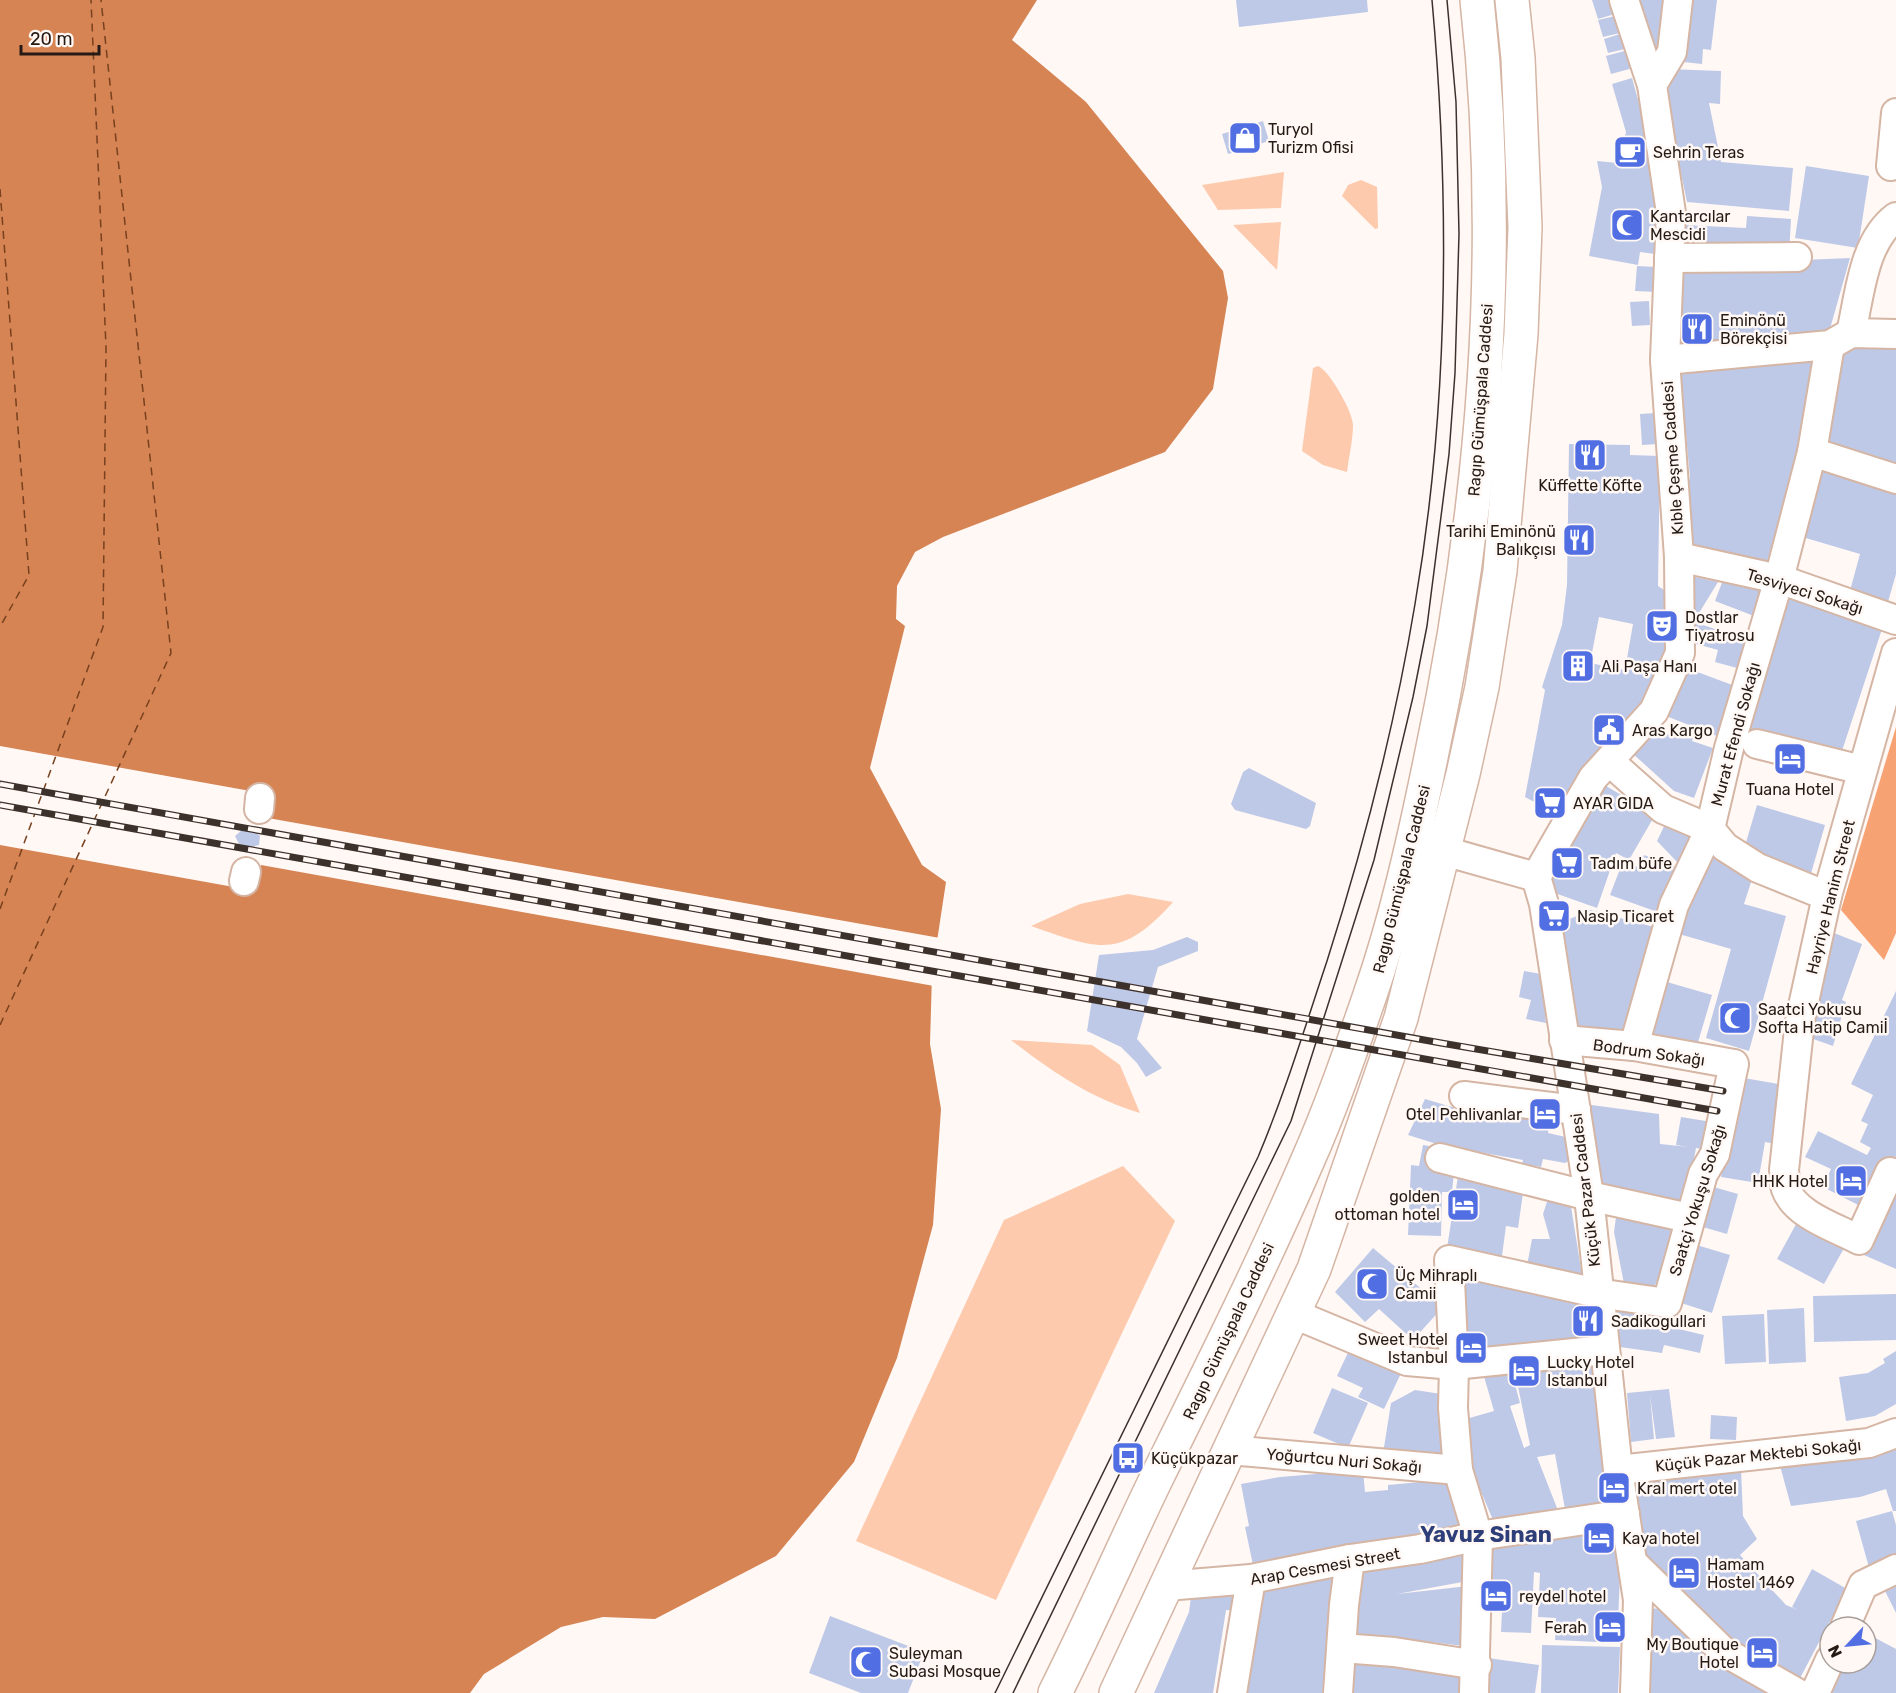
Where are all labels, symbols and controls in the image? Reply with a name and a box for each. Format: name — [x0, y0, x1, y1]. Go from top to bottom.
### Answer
scale bar — [21, 18, 99, 56]
text: 20 m — [30, 28, 72, 50]
shop icon: Turyol Turizm Ofisi — [1227, 120, 1263, 156]
place label: Turyol Turizm Ofisi — [1268, 120, 1354, 157]
cafe icon: Sehrin Teras — [1612, 134, 1648, 170]
place label: Sehrin Teras — [1653, 143, 1744, 162]
mosque icon: Kantarcılar Mescidi — [1609, 207, 1645, 243]
place label: Kantarcılar Mescidi — [1650, 207, 1730, 244]
street label: Ragıp Gümüşpala Caddesi — [1464, 303, 1497, 497]
restaurant icon: Eminönü Börekçisi — [1679, 311, 1715, 347]
place label: Eminönü Börekçisi — [1720, 311, 1787, 348]
street label: Kıble Çeşme Caddesi — [1658, 380, 1687, 536]
restaurant icon: Küffette Köfte — [1572, 437, 1608, 473]
place label: Küffette Köfte — [1538, 476, 1642, 495]
place label: Tarihi Eminönü Balıkçısı — [1446, 522, 1556, 559]
restaurant icon: Tarihi Eminönü Balıkçısı — [1561, 522, 1597, 558]
street label: Tesviyeci Sokağı — [1744, 565, 1865, 618]
theatre icon: Dostlar Tiyatrosu — [1644, 608, 1680, 644]
place label: Dostlar Tiyatrosu — [1685, 608, 1755, 645]
building icon: Ali Paşa Hanı — [1560, 648, 1596, 684]
place label: Ali Paşa Hanı — [1601, 657, 1697, 676]
street label: Murat Efendi Sokağı — [1707, 660, 1764, 808]
public building icon: Aras Kargo — [1591, 712, 1627, 748]
place label: Aras Kargo — [1632, 721, 1713, 740]
hotel icon: Tuana Hotel — [1772, 741, 1808, 777]
place label: Tuana Hotel — [1746, 780, 1834, 799]
street label: Ragıp Gümüşpala Caddesi — [1369, 783, 1434, 975]
supermarket icon: AYAR GIDA — [1532, 785, 1568, 821]
place label: AYAR GIDA — [1573, 794, 1654, 813]
street label: Hayriye Hanim Street — [1802, 818, 1859, 976]
supermarket icon: Tadım büfe — [1549, 845, 1585, 881]
place label: Tadım büfe — [1590, 854, 1672, 873]
supermarket icon: Nasip Ticaret — [1536, 898, 1572, 934]
place label: Nasip Ticaret — [1577, 907, 1674, 926]
mosque icon: Saatci Yokusu Softa Hatip Camiİ — [1717, 1000, 1753, 1036]
place label: Saatci Yokusu Softa Hatip Camiİ — [1758, 1000, 1888, 1037]
street label: Bodrum Sokağı — [1592, 1035, 1706, 1070]
hotel icon: Otel Pehlivanlar — [1527, 1096, 1563, 1132]
place label: Otel Pehlivanlar — [1406, 1105, 1522, 1124]
street label: Küçük Pazar Caddesi — [1567, 1112, 1604, 1268]
street label: Saatçi Yokuşu Sokağı — [1665, 1122, 1730, 1278]
hotel icon: HHK Hotel — [1833, 1163, 1869, 1199]
place label: HHK Hotel — [1752, 1172, 1828, 1191]
place label: golden ottoman hotel — [1335, 1187, 1440, 1224]
hotel icon: golden ottoman hotel — [1445, 1187, 1481, 1223]
street label: Ragıp Gümüşpala Caddesi — [1179, 1240, 1278, 1423]
mosque icon: Üç Mihraplı Camii — [1354, 1266, 1390, 1302]
place label: Üç Mihraplı Camii — [1395, 1266, 1477, 1303]
restaurant icon: Sadikogullari — [1570, 1303, 1606, 1339]
place label: Sadikogullari — [1611, 1312, 1706, 1331]
place label: Sweet Hotel Istanbul — [1358, 1330, 1448, 1367]
hotel icon: Sweet Hotel Istanbul — [1453, 1330, 1489, 1366]
hotel icon: Lucky Hotel Istanbul — [1506, 1353, 1542, 1389]
place label: Lucky Hotel Istanbul — [1547, 1353, 1634, 1390]
street label: Küçük Pazar Mektebi Sokağı — [1654, 1435, 1862, 1476]
bus stop icon: Küçükpazar — [1110, 1440, 1146, 1476]
street label: Yoğurtcu Nuri Sokağı — [1265, 1444, 1423, 1477]
place label: Küçükpazar — [1151, 1449, 1238, 1468]
hotel icon: Kral mert otel — [1596, 1470, 1632, 1506]
place label: Kral mert otel — [1637, 1479, 1737, 1498]
hotel icon: Kaya hotel — [1581, 1520, 1617, 1556]
district label: Yavuz Sinan — [1420, 1521, 1552, 1548]
place label: Kaya hotel — [1622, 1529, 1699, 1548]
street label: Arap Cesmesi Street — [1249, 1544, 1402, 1589]
hotel icon: Hamam Hostel 1469 — [1666, 1555, 1702, 1591]
place label: Hamam Hostel 1469 — [1707, 1555, 1795, 1592]
hotel icon: reydel hotel — [1478, 1578, 1514, 1614]
place label: reydel hotel — [1519, 1587, 1606, 1606]
hotel icon: Ferah — [1592, 1609, 1628, 1645]
north arrow — [1818, 1615, 1878, 1675]
place label: Ferah — [1544, 1618, 1587, 1637]
place label: My Boutique Hotel — [1646, 1635, 1739, 1672]
hotel icon: My Boutique Hotel — [1744, 1635, 1780, 1671]
text: N — [1824, 1642, 1846, 1661]
mosque icon: Suleyman Subasi Mosque — [848, 1644, 884, 1680]
place label: Suleyman Subasi Mosque — [889, 1644, 1001, 1681]

